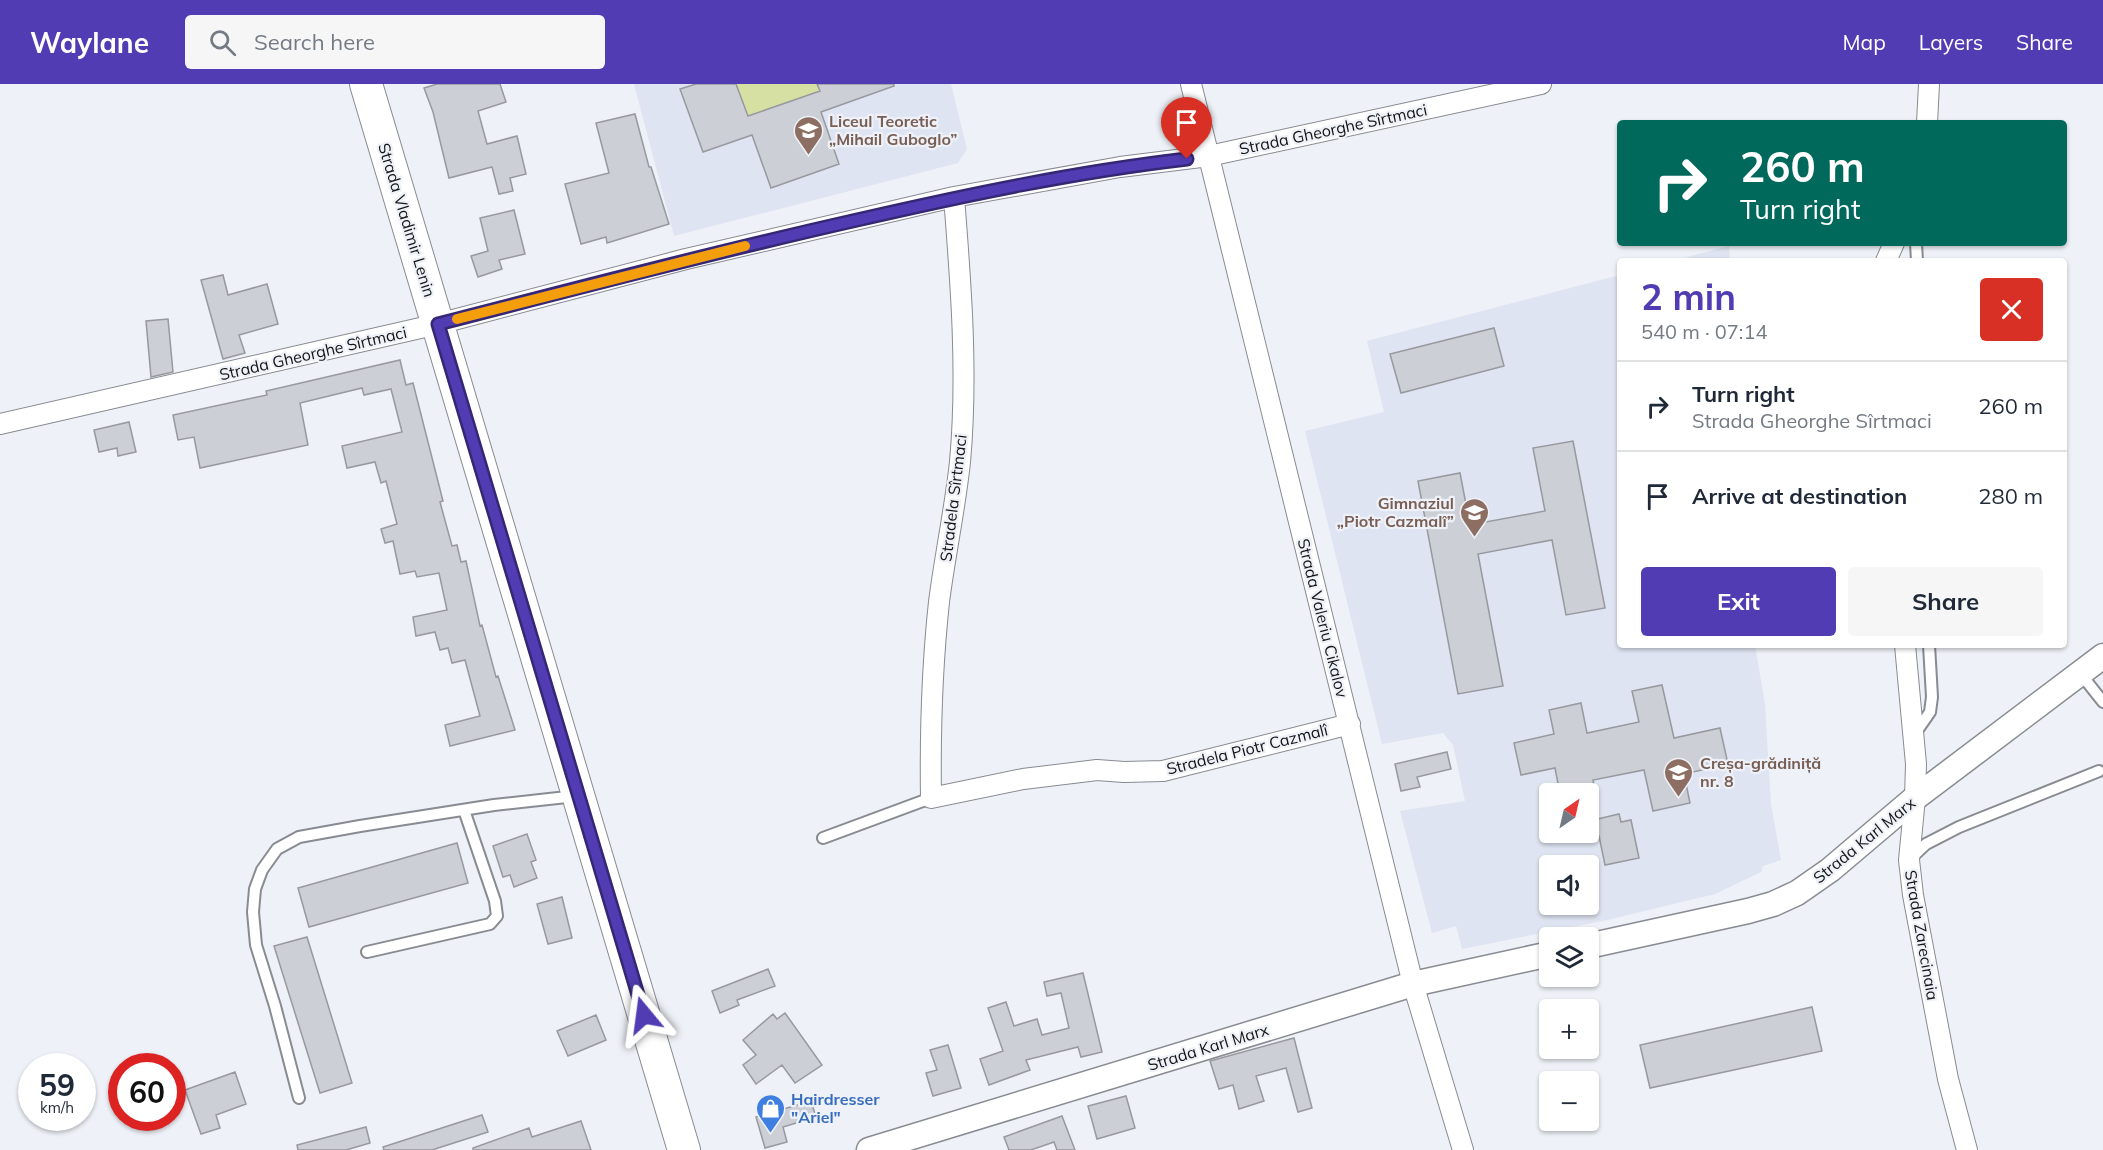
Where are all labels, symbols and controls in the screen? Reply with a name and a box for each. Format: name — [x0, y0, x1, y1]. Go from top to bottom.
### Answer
search box — [185, 15, 605, 69]
text: Waylane — [30, 25, 149, 60]
icon: search — [206, 26, 239, 59]
text: Search here — [254, 28, 375, 56]
text: Map — [1843, 29, 1886, 55]
text: Layers — [1919, 29, 1983, 55]
text: Share — [2016, 29, 2073, 55]
pin — [1161, 97, 1212, 159]
street label: Strada Gheorghe Sîrtmaci — [1237, 99, 1429, 159]
icon: arrive — [1170, 106, 1203, 139]
place label: Liceul Teoretic „Mihail Guboglo” — [829, 111, 958, 149]
school or university icon: Liceul Teoretic „Mihail Guboglo” — [792, 114, 824, 156]
text: 260 m — [1740, 140, 1865, 193]
street label: Strada Vladimir Lenin — [374, 141, 440, 299]
icon: right — [1641, 144, 1719, 222]
text: Turn right — [1740, 192, 1860, 226]
text: 2 min — [1641, 274, 1736, 319]
button: close — [1980, 278, 2043, 341]
text: 540 m · 07:14 — [1641, 319, 1767, 344]
street label: Strada Gheorghe Sîrtmaci — [217, 322, 409, 384]
text: Turn right — [1692, 380, 1795, 408]
icon: right — [1641, 390, 1674, 423]
text: 260 m — [1978, 392, 2043, 420]
text: Strada Gheorghe Sîrtmaci — [1692, 408, 1932, 433]
street label: Stradela Sîrtmaci — [935, 433, 971, 563]
icon: arrive — [1641, 480, 1674, 513]
text: Arrive at destination — [1692, 482, 1907, 510]
text: 280 m — [1978, 482, 2043, 510]
place label: Gimnaziul „Piotr Cazmalî” — [1337, 493, 1454, 531]
school or university icon: Gimnaziul „Piotr Cazmalî” — [1459, 496, 1491, 538]
street label: Strada Valeriu Cikalov — [1294, 536, 1353, 700]
button: Exit — [1641, 567, 1836, 636]
button: Share — [1848, 567, 2043, 636]
street label: Stradela Piotr Cazmalî — [1164, 719, 1331, 779]
place label: Creșa-grădiniță nr. 8 — [1700, 753, 1821, 791]
school or university icon: Creșa-grădiniță nr. 8 — [1663, 756, 1695, 798]
north arrow — [1539, 783, 1599, 843]
map controls — [1539, 783, 1599, 1131]
street label: Strada Karl Marx — [1809, 792, 1919, 887]
button: sound — [1539, 855, 1599, 915]
street label: Strada Zarecinaia — [1901, 868, 1943, 1002]
button: layers — [1539, 927, 1599, 987]
position arrow — [612, 983, 676, 1047]
button: + — [1539, 999, 1599, 1059]
street label: Strada Karl Marx — [1145, 1019, 1271, 1075]
speed limit sign: 60 — [108, 1053, 186, 1131]
text: 59 — [39, 1066, 75, 1104]
button: − — [1539, 1071, 1599, 1131]
place label: Hairdresser "Ariel" — [791, 1089, 880, 1127]
shop icon: Hairdresser "Ariel" — [754, 1092, 786, 1134]
text: km/h — [40, 1098, 74, 1117]

